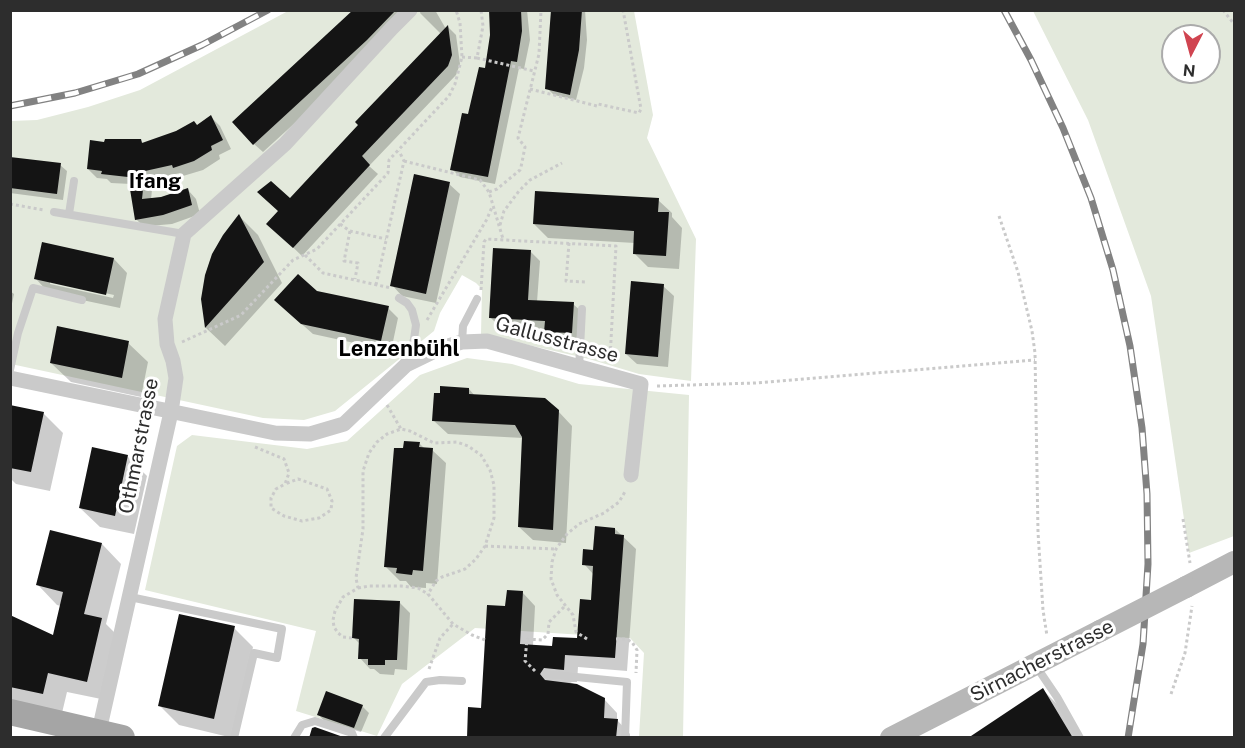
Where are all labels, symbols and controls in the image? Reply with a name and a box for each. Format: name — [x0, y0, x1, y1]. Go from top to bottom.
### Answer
north arrow — [1161, 24, 1221, 84]
text: N — [1182, 60, 1196, 81]
district label: Ifang — [129, 169, 181, 195]
street label: Gallusstrasse — [493, 312, 621, 368]
district label: Lenzenbühl — [338, 336, 460, 362]
street label: Othmarstrasse — [114, 376, 164, 516]
street label: Sirnacherstrasse — [966, 614, 1118, 708]

